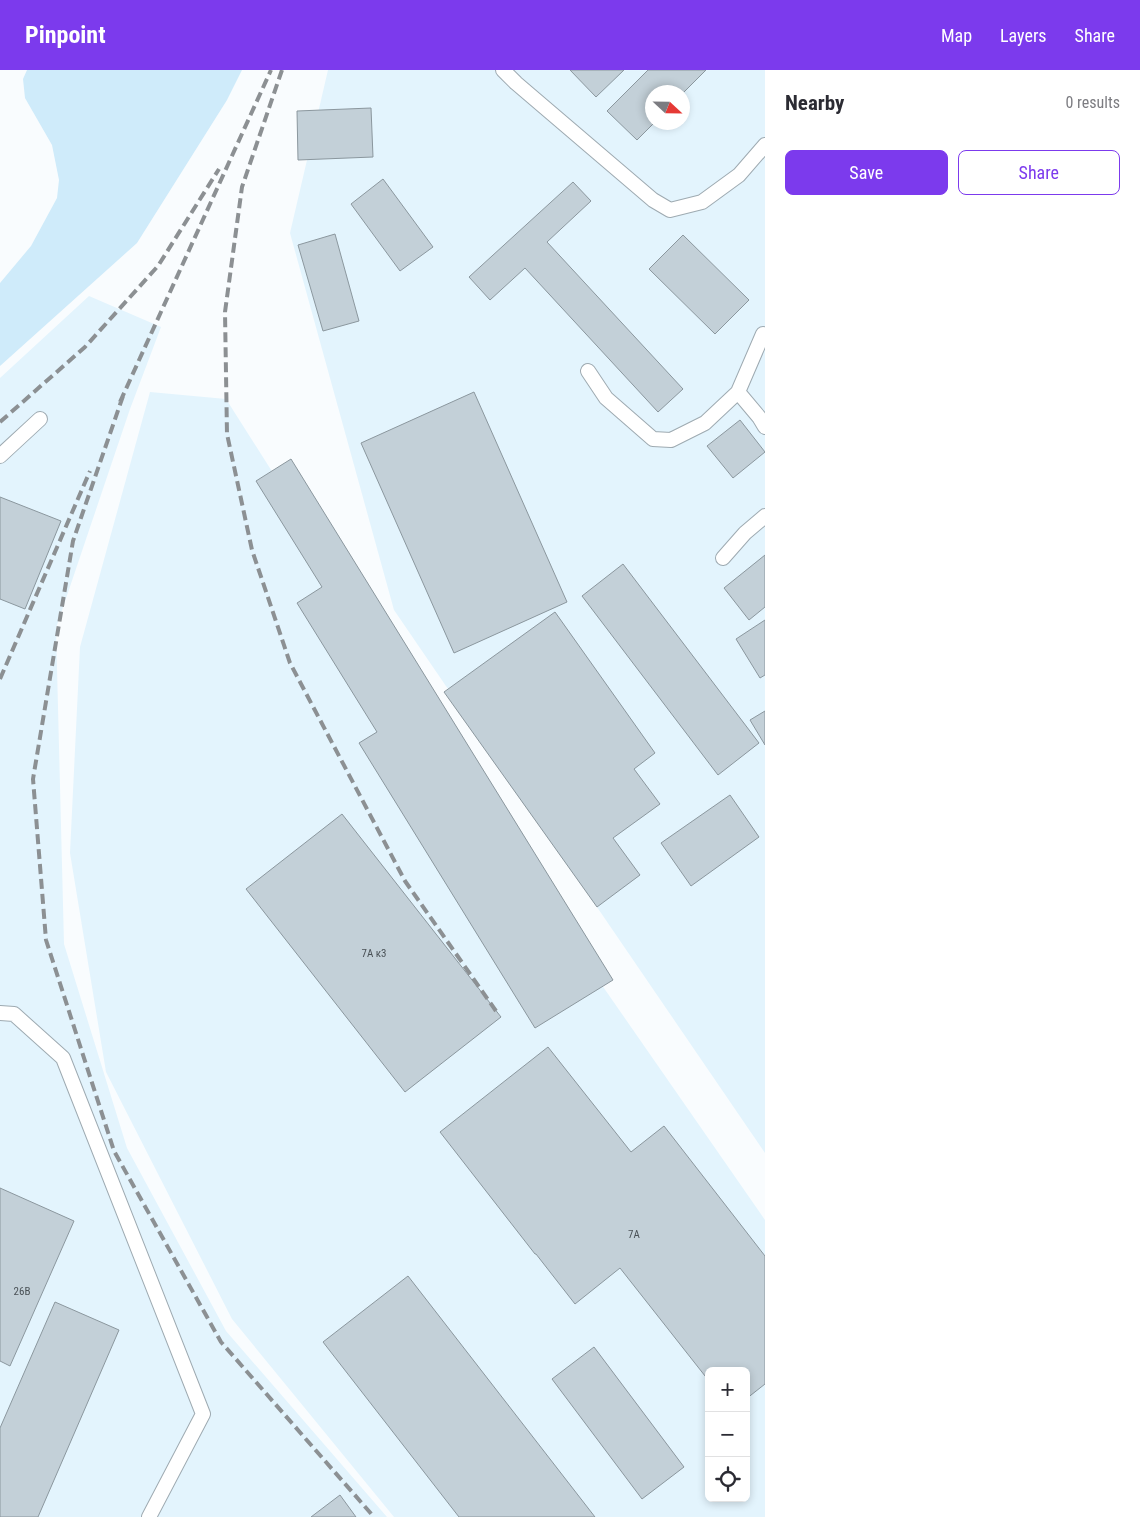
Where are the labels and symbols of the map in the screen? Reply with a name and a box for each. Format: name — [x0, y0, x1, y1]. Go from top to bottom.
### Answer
north arrow — [645, 85, 690, 130]
house number: 7А к3 — [361, 947, 387, 960]
house number: 7А — [628, 1228, 641, 1241]
house number: 26В — [14, 1285, 30, 1298]

